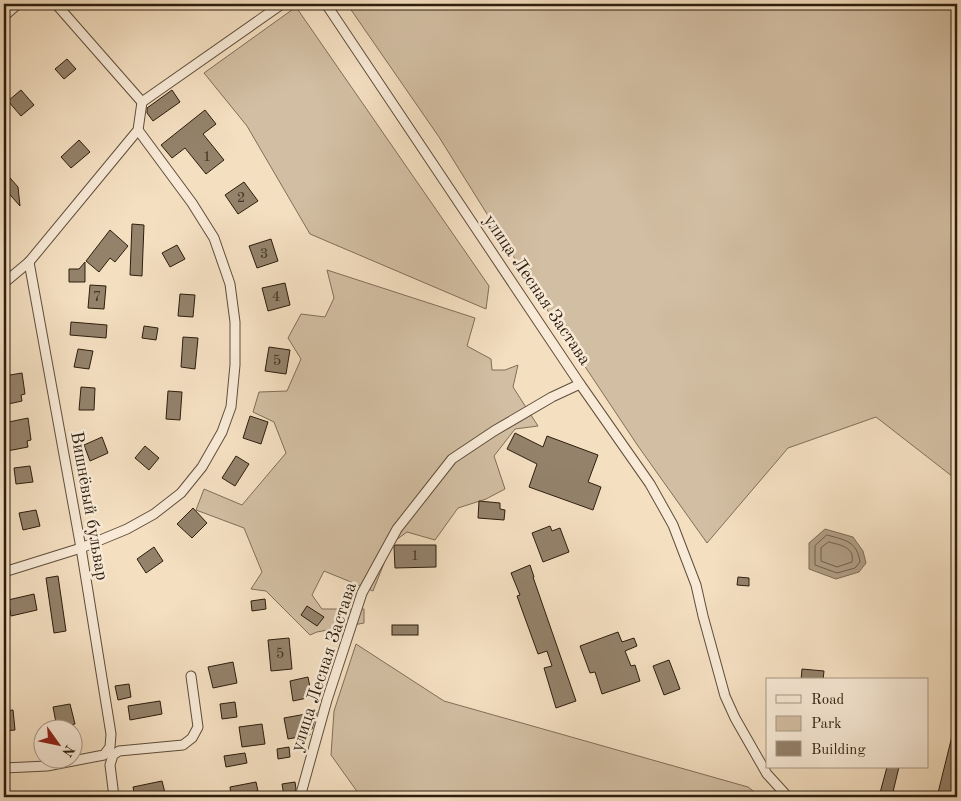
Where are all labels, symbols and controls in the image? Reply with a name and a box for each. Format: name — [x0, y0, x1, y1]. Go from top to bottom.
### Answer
house number: 1 — [203, 150, 211, 165]
house number: 2 — [237, 191, 245, 206]
street label: улица Лесная Застава — [480, 211, 594, 369]
house number: 3 — [260, 247, 268, 262]
house number: 7 — [93, 290, 101, 305]
house number: 4 — [272, 290, 280, 305]
house number: 5 — [273, 354, 281, 369]
street label: Вишнёвый бульвар — [67, 430, 111, 582]
house number: 1 — [411, 549, 419, 564]
street label: улица Лесная Застава — [288, 580, 360, 754]
house number: 5 — [276, 647, 284, 662]
legend — [766, 678, 928, 768]
text: Road — [811, 693, 845, 708]
text: Park — [811, 717, 842, 732]
north arrow — [32, 718, 82, 768]
text: N — [59, 742, 77, 759]
text: Building — [811, 743, 866, 758]

